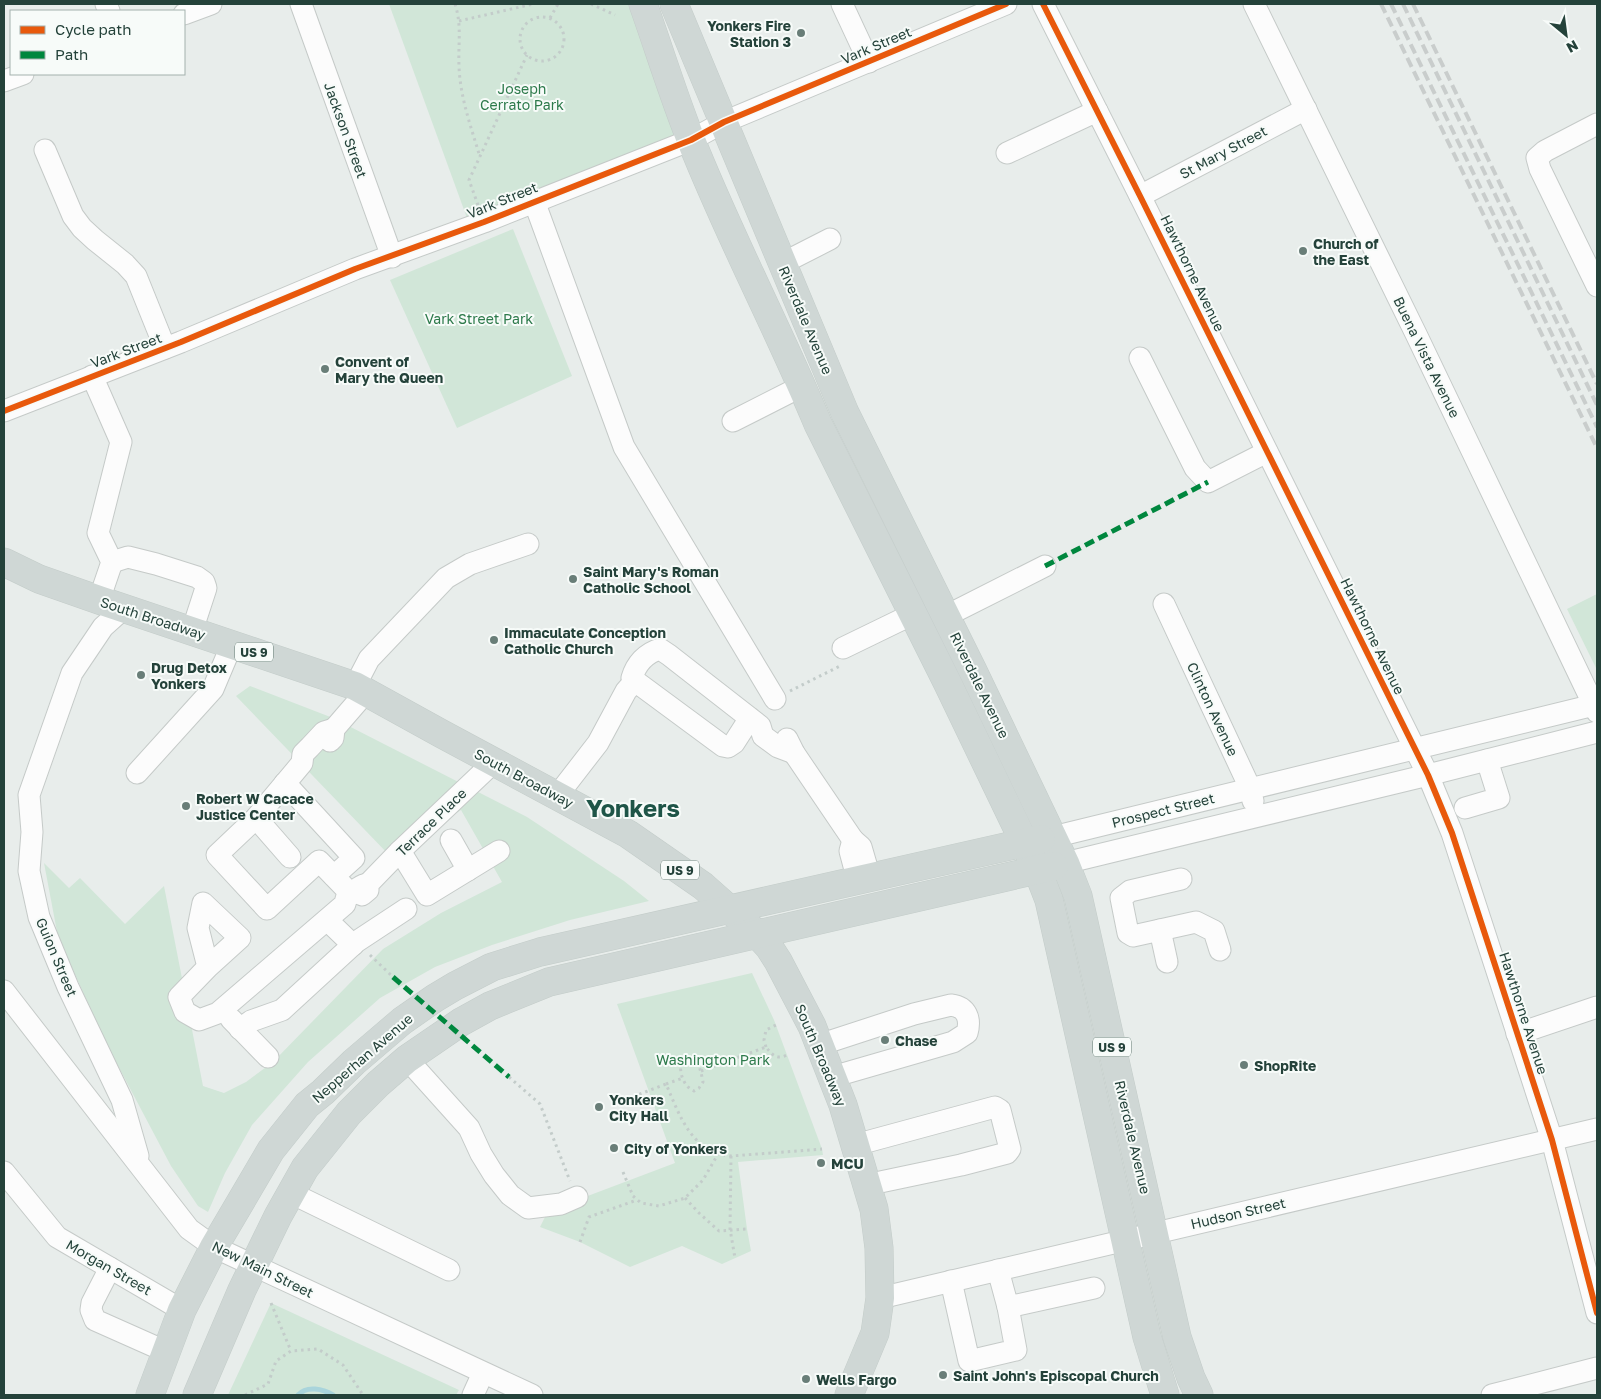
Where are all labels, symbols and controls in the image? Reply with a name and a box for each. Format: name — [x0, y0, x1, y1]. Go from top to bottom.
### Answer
legend — [10, 10, 185, 75]
north arrow — [1541, 10, 1591, 60]
place label: Yonkers Fire Station 3 — [707, 17, 791, 50]
text: Cycle path — [55, 20, 131, 38]
street label: Vark Street — [838, 23, 914, 67]
marker: Yonkers Fire Station 3 — [795, 27, 807, 39]
text: N — [1564, 37, 1581, 57]
text: Path — [55, 45, 88, 63]
street label: Jackson Street — [321, 80, 371, 180]
park label: Joseph Cerrato Park — [480, 80, 564, 113]
street label: St Mary Street — [1176, 122, 1270, 182]
street label: Vark Street — [464, 178, 540, 222]
street label: Hawthorne Avenue — [1157, 212, 1229, 334]
place label: Church of the East — [1313, 235, 1379, 268]
marker: Church of the East — [1297, 245, 1309, 257]
street label: Riverdale Avenue — [775, 263, 837, 377]
street label: Buena Vista Avenue — [1390, 294, 1464, 420]
park label: Vark Street Park — [425, 310, 533, 327]
street label: Vark Street — [88, 329, 164, 371]
place label: Convent of Mary the Queen — [335, 353, 443, 386]
marker: Convent of Mary the Queen — [319, 363, 331, 375]
place label: Saint Mary's Roman Catholic School — [583, 563, 719, 596]
marker: Saint Mary's Roman Catholic School — [567, 573, 579, 585]
street label: Hawthorne Avenue — [1337, 575, 1409, 697]
street label: South Broadway — [98, 593, 208, 643]
place label: Immaculate Conception Catholic Church — [504, 624, 666, 657]
street label: Riverdale Avenue — [947, 629, 1013, 741]
marker: Immaculate Conception Catholic Church — [488, 634, 500, 646]
road number: US 9 — [235, 642, 273, 662]
place label: Drug Detox Yonkers — [151, 659, 227, 692]
street label: Clinton Avenue — [1184, 659, 1242, 759]
marker: Drug Detox Yonkers — [135, 669, 147, 681]
street label: South Broadway — [472, 745, 577, 811]
street label: Terrace Place — [392, 784, 470, 860]
street label: Prospect Street — [1110, 789, 1216, 831]
place label: Robert W Cacace Justice Center — [196, 790, 314, 823]
district label: Yonkers — [586, 793, 680, 822]
marker: Robert W Cacace Justice Center — [180, 800, 192, 812]
road number: US 9 — [661, 860, 699, 880]
street label: Guion Street — [33, 915, 81, 999]
street label: Hawthorne Avenue — [1496, 950, 1552, 1076]
street label: South Broadway — [792, 1001, 850, 1109]
street label: Nepperhan Avenue — [308, 1010, 416, 1106]
place label: Chase — [895, 1032, 938, 1049]
marker: Chase — [879, 1034, 891, 1046]
road number: US 9 — [1093, 1038, 1131, 1056]
park label: Washington Park — [656, 1051, 770, 1068]
place label: ShopRite — [1254, 1057, 1316, 1074]
marker: ShopRite — [1238, 1059, 1250, 1071]
street label: Riverdale Avenue — [1112, 1078, 1154, 1196]
place label: Yonkers City Hall — [609, 1091, 669, 1124]
marker: Yonkers City Hall — [593, 1101, 605, 1113]
place label: City of Yonkers — [624, 1140, 727, 1157]
marker: City of Yonkers — [608, 1142, 620, 1154]
place label: MCU — [831, 1155, 864, 1172]
marker: MCU — [815, 1157, 827, 1169]
street label: Hudson Street — [1189, 1194, 1287, 1232]
street label: Morgan Street — [63, 1236, 155, 1298]
street label: New Main Street — [210, 1237, 316, 1301]
place label: Saint John's Episcopal Church — [953, 1367, 1159, 1384]
marker: Saint John's Episcopal Church — [937, 1369, 949, 1381]
place label: Wells Fargo — [816, 1371, 897, 1388]
marker: Wells Fargo — [800, 1373, 812, 1385]

